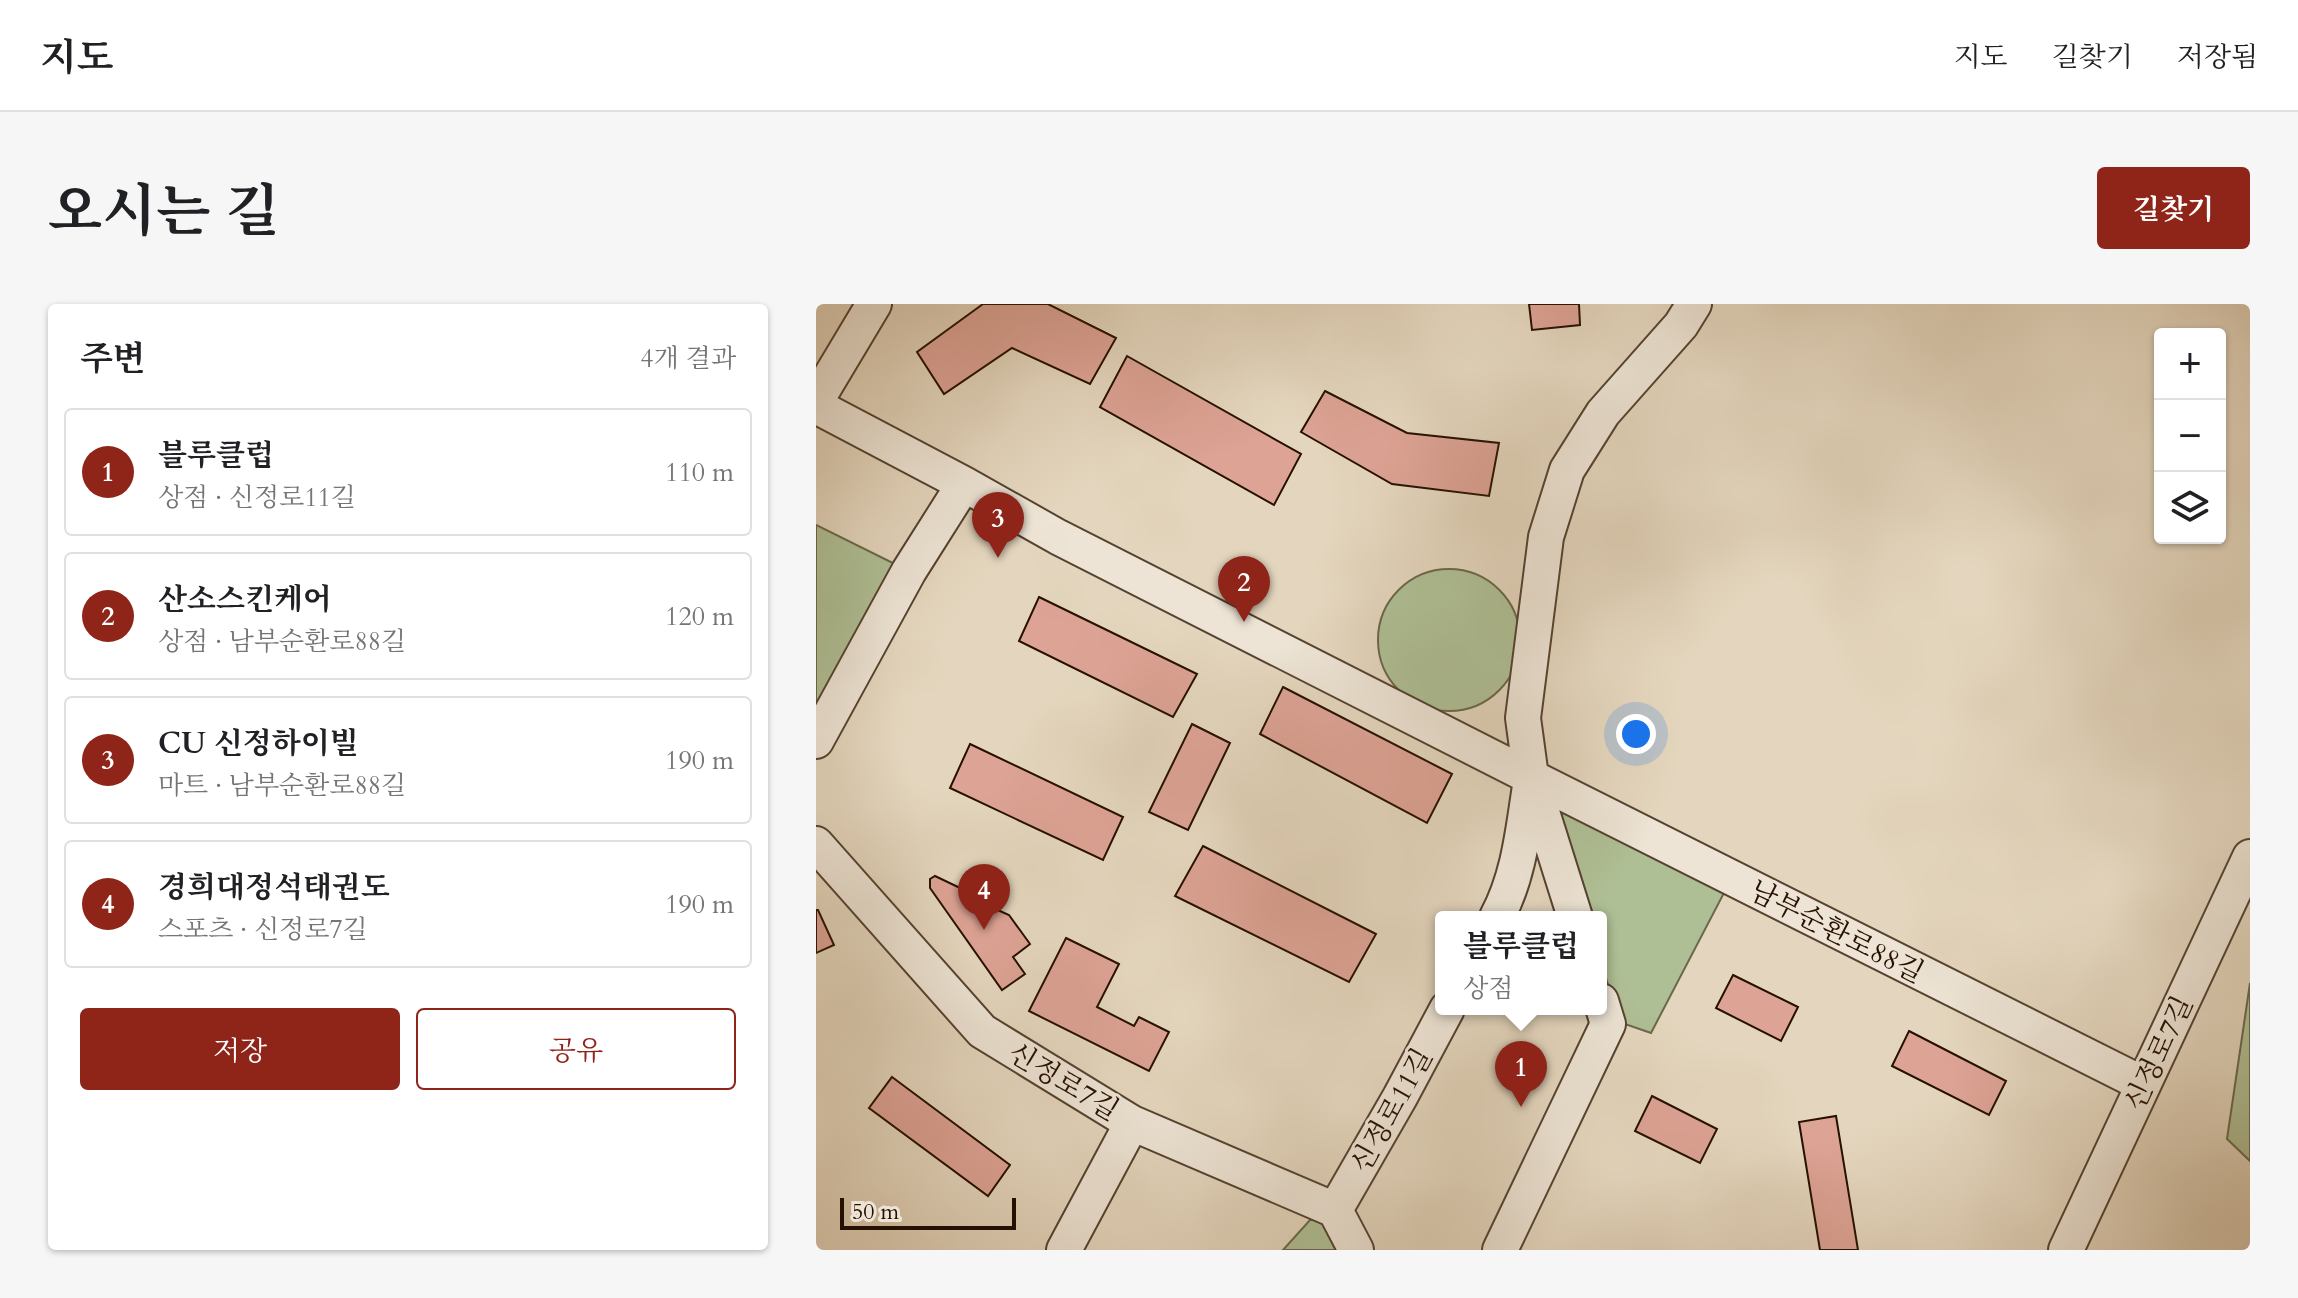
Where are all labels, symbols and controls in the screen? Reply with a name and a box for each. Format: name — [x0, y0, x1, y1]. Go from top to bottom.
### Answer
text: 지도 — [40, 32, 113, 84]
text: 지도 — [1954, 38, 2008, 76]
text: 길찾기 — [2052, 38, 2133, 76]
text: 저장됨 — [2177, 38, 2258, 76]
button: 길찾기 — [2097, 167, 2250, 249]
text: 오시는 길 — [48, 175, 279, 250]
map controls — [2154, 328, 2226, 544]
button: + — [2154, 328, 2226, 400]
text: 주변 — [80, 336, 146, 382]
text: 4개 결과 — [640, 341, 736, 376]
button: − — [2154, 400, 2226, 472]
text: 블루클럽 — [158, 435, 274, 476]
text: 1 — [101, 455, 115, 490]
text: 110 m — [665, 455, 734, 490]
button: layers — [2154, 472, 2226, 544]
text: 상점 · 신정로11길 — [158, 480, 356, 515]
pin: 3 — [972, 492, 1024, 558]
pin: 2 — [1218, 556, 1270, 622]
text: 산소스킨케어 — [158, 579, 332, 620]
text: 2 — [101, 599, 115, 634]
text: 120 m — [665, 599, 734, 634]
text: 상점 · 남부순환로88길 — [158, 624, 406, 659]
your location — [1616, 714, 1656, 754]
text: CU 신정하이빌 — [158, 723, 359, 764]
text: 3 — [101, 743, 115, 778]
text: 190 m — [665, 743, 734, 778]
text: 마트 · 남부순환로88길 — [158, 768, 406, 803]
pin: 4 — [958, 864, 1010, 930]
text: 경희대정석태권도 — [158, 867, 390, 908]
street label: 남부순환로88길 — [1743, 872, 1930, 992]
text: 4 — [101, 887, 115, 922]
text: 190 m — [665, 887, 734, 922]
popup — [1435, 911, 1607, 1015]
text: 스포츠 · 신정로7길 — [158, 912, 368, 947]
text: 블루클럽 — [1463, 926, 1579, 967]
text: 상점 — [1463, 971, 1513, 1006]
street label: 신정로7길 — [2116, 990, 2202, 1117]
button: 저장 — [80, 1008, 400, 1090]
button: 공유 — [416, 1008, 736, 1090]
street label: 신정로7길 — [1001, 1034, 1126, 1130]
street label: 신정로11길 — [1342, 1041, 1442, 1180]
pin: 1 — [1495, 1041, 1547, 1107]
scale bar — [840, 1194, 1016, 1230]
text: 50 m — [852, 1197, 899, 1227]

